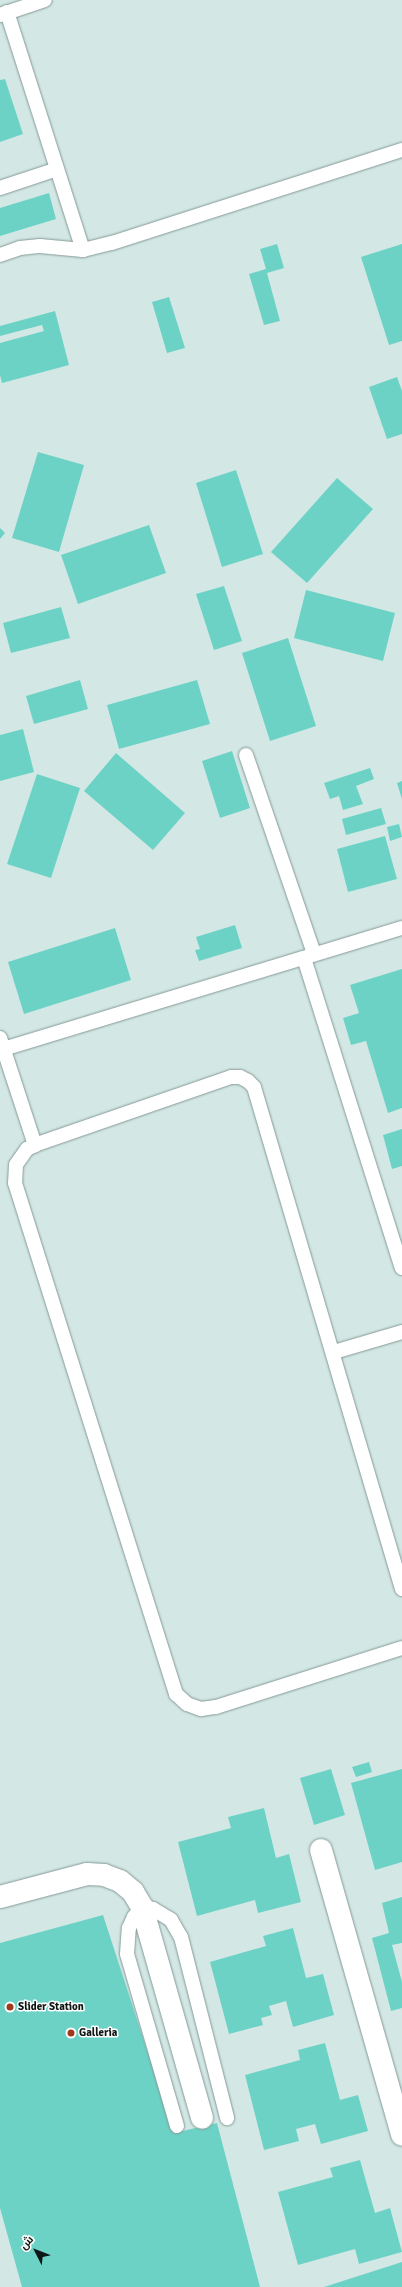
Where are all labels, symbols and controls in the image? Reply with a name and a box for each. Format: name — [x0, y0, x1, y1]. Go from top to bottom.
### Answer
place label: Slider Station — [18, 2000, 84, 2014]
marker: Slider Station — [5, 2002, 15, 2012]
place label: Galleria — [79, 2026, 117, 2040]
marker: Galleria — [66, 2028, 76, 2038]
north arrow — [16, 2231, 56, 2271]
text: ش — [17, 2233, 36, 2252]

